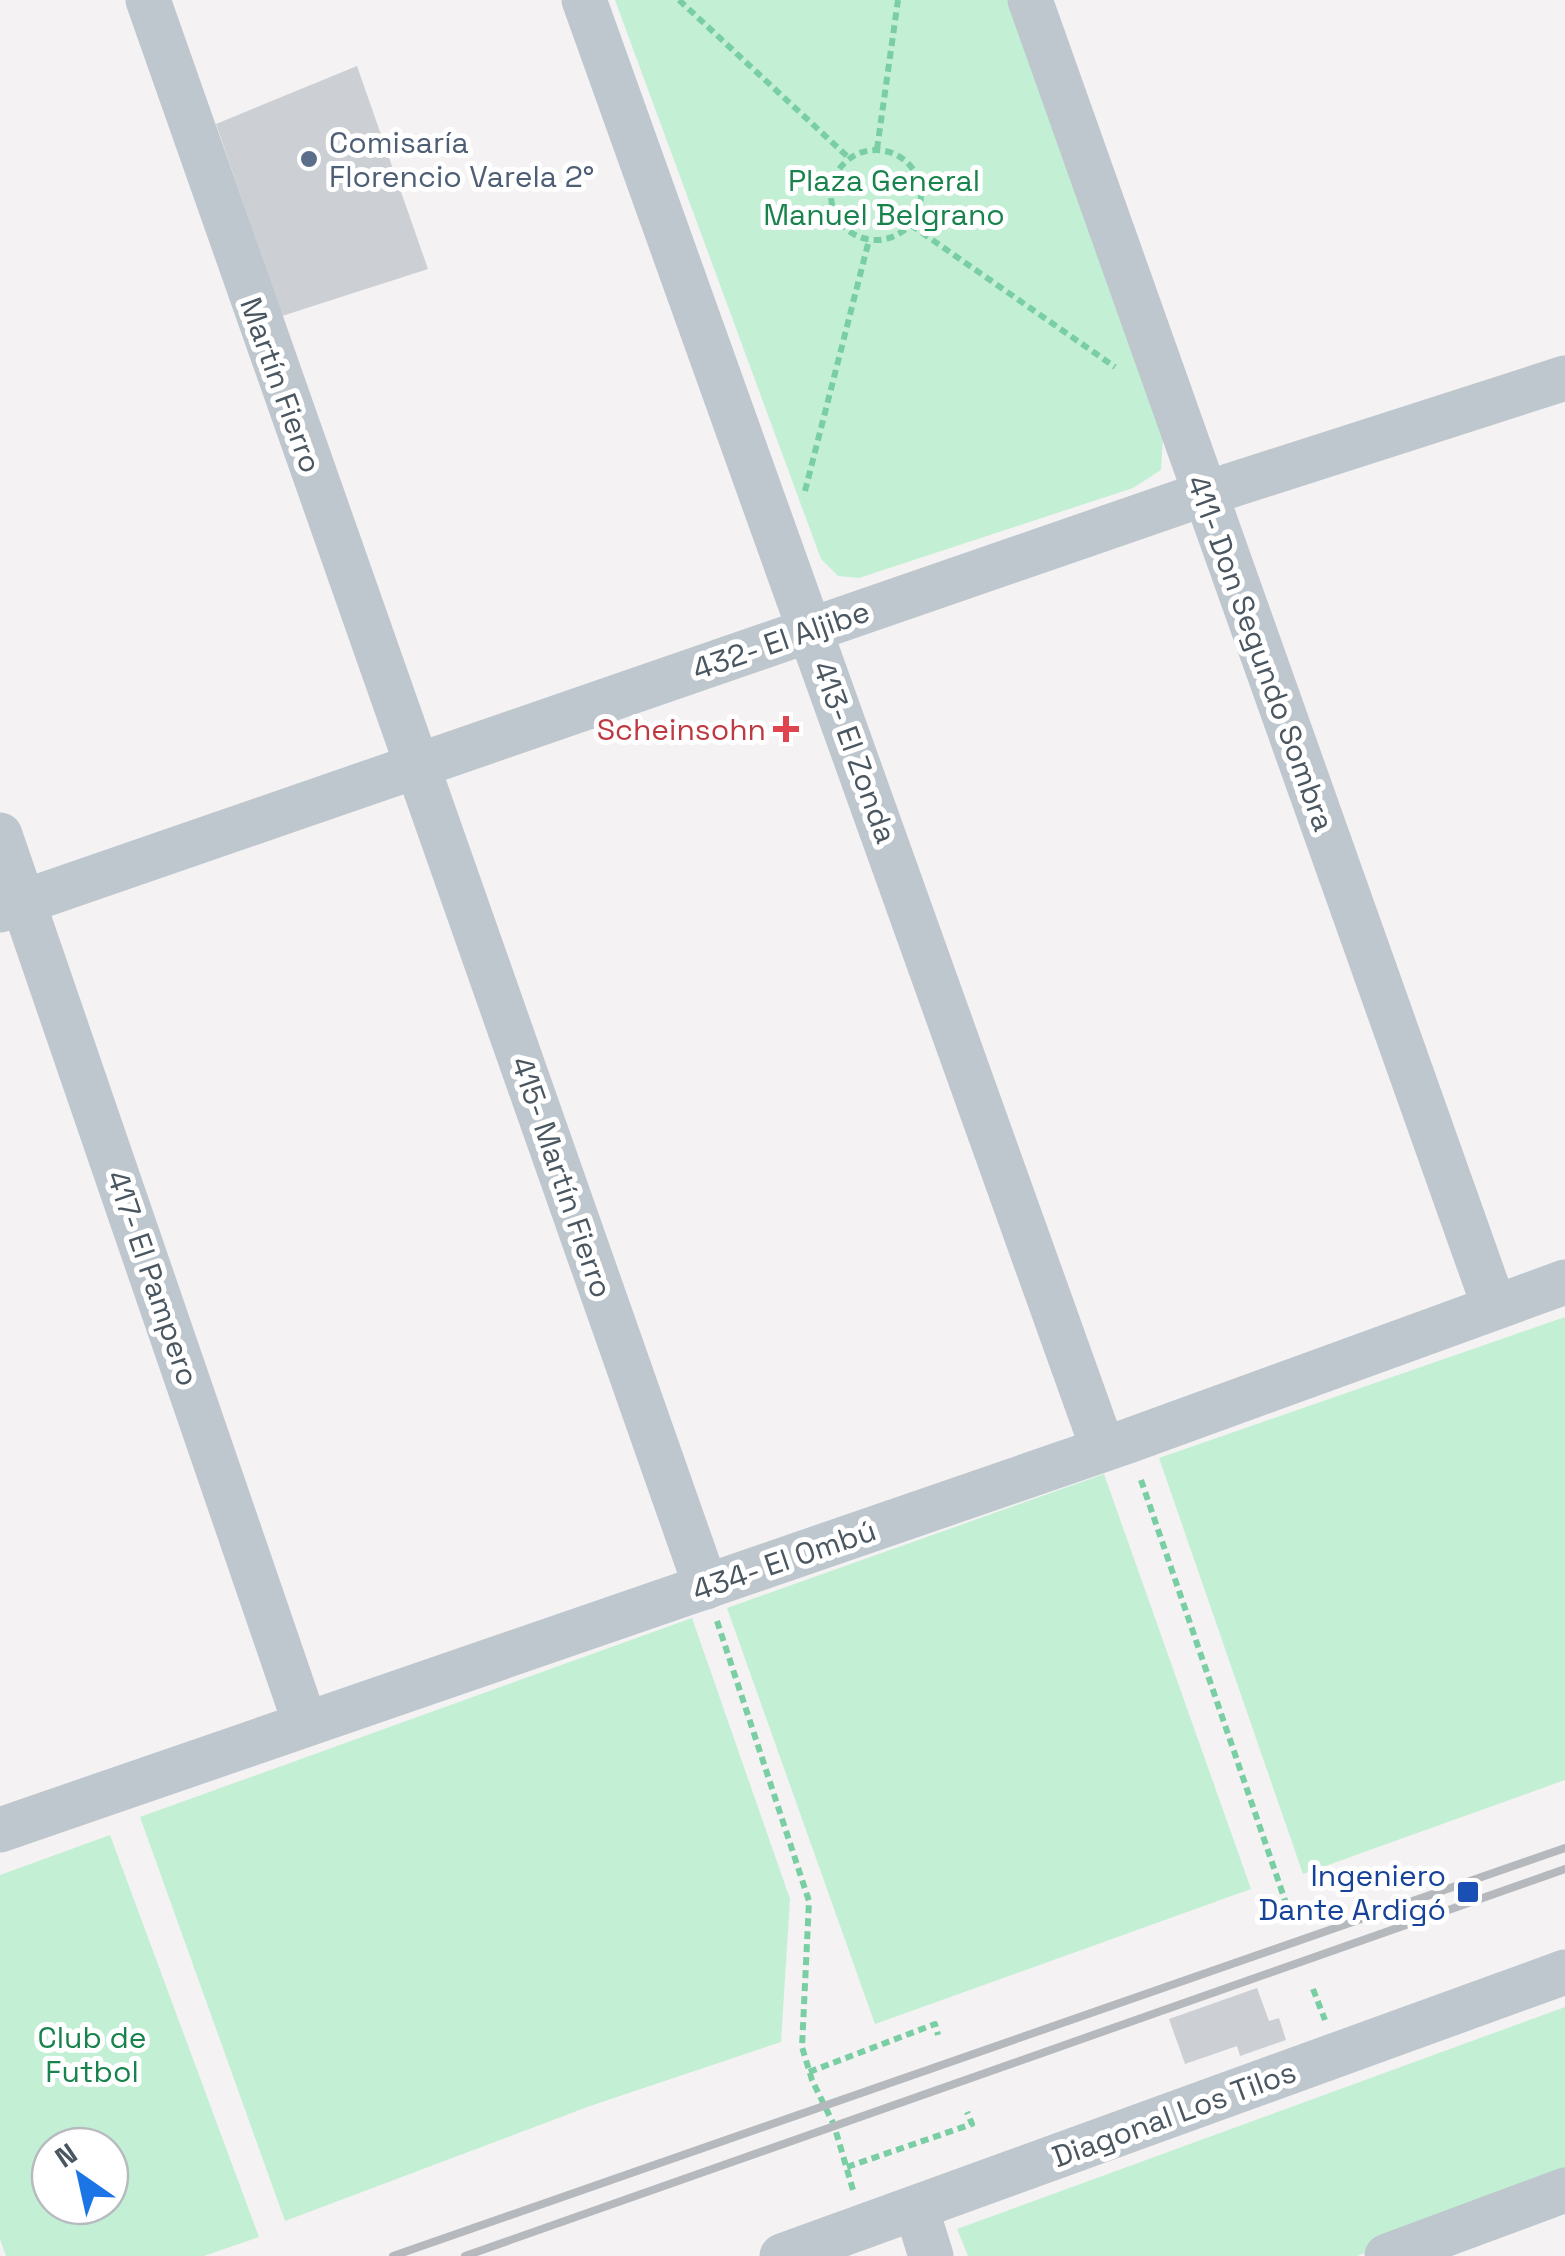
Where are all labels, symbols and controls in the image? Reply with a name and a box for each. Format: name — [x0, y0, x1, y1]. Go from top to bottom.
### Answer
place label: Comisaría Florencio Varela 2° — [329, 123, 594, 196]
marker: Comisaría Florencio Varela 2° — [298, 148, 320, 170]
park label: Plaza General Manuel Belgrano — [763, 161, 1005, 234]
street label: Martín Fierro — [231, 292, 331, 478]
street label: 411- Don Segundo Sombra — [1178, 470, 1344, 836]
street label: 432- El Aljibe — [687, 591, 875, 689]
street label: 413- El Zonda — [804, 655, 906, 849]
place label: Scheinsohn — [597, 710, 766, 749]
marker: Scheinsohn — [775, 718, 797, 740]
street label: 415- Martín Fierro — [502, 1051, 622, 1303]
street label: 417- El Pampero — [98, 1165, 208, 1391]
street label: 434- El Ombú — [687, 1510, 881, 1610]
place label: Ingeniero Dante Ardigó — [1258, 1856, 1446, 1929]
marker: Ingeniero Dante Ardigó — [1455, 1879, 1481, 1905]
park label: Club de Futbol — [37, 2018, 147, 2091]
street label: Diagonal Los Tilos — [1047, 2052, 1301, 2176]
north arrow — [30, 2126, 130, 2226]
text: N — [48, 2135, 84, 2175]

